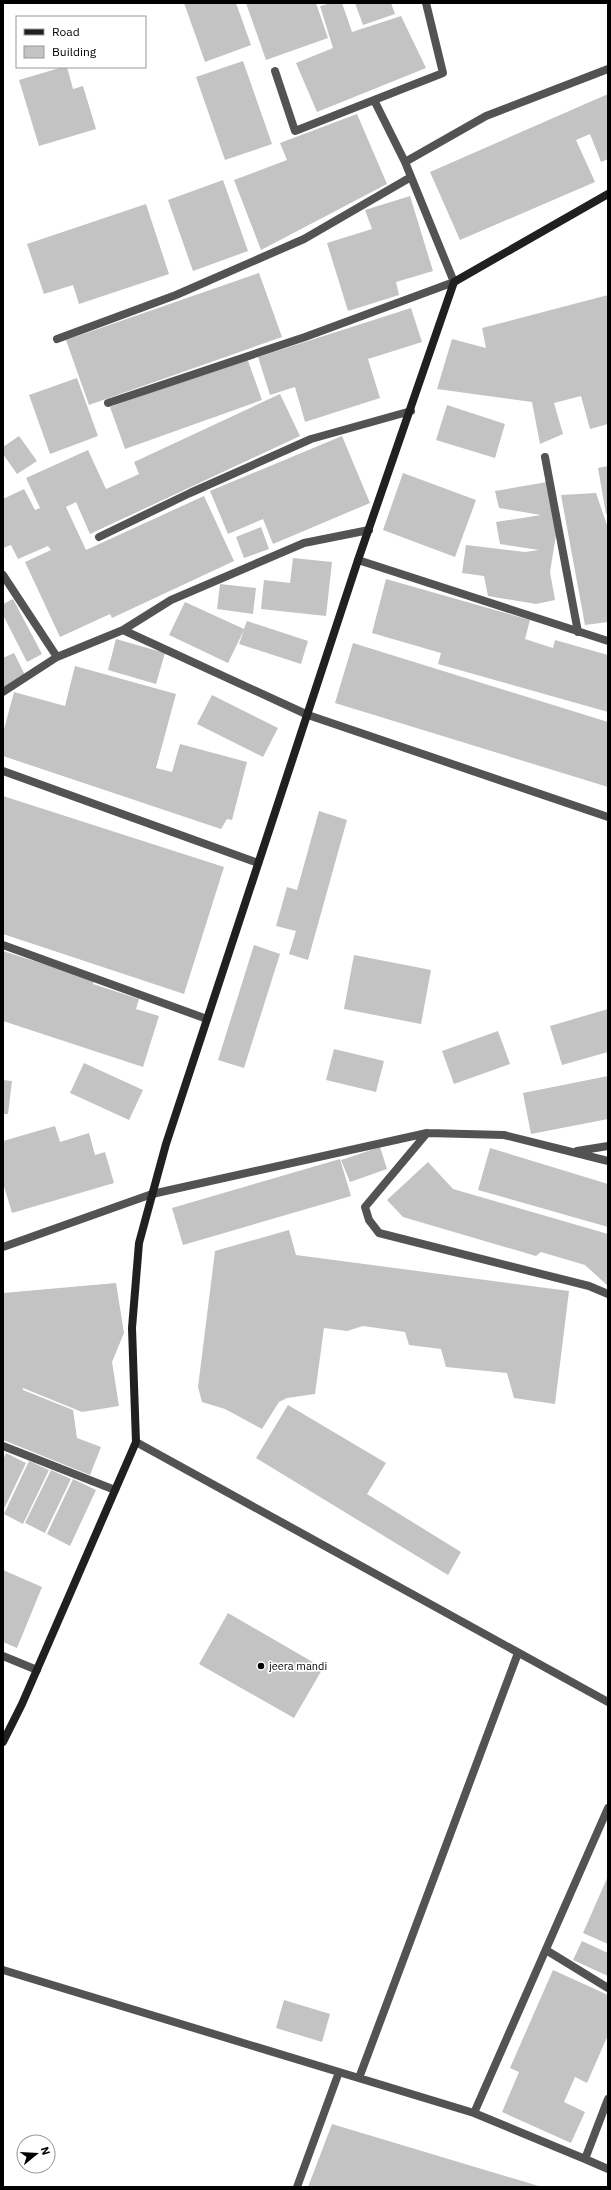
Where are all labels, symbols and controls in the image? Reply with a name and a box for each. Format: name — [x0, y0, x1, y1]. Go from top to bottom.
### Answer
legend — [16, 16, 146, 68]
text: Road — [52, 24, 80, 39]
text: Building — [52, 44, 97, 59]
place label: jeera mandi — [269, 1659, 327, 1673]
marker: jeera mandi — [256, 1661, 266, 1671]
north arrow — [16, 2134, 56, 2174]
text: N — [38, 2145, 53, 2157]

